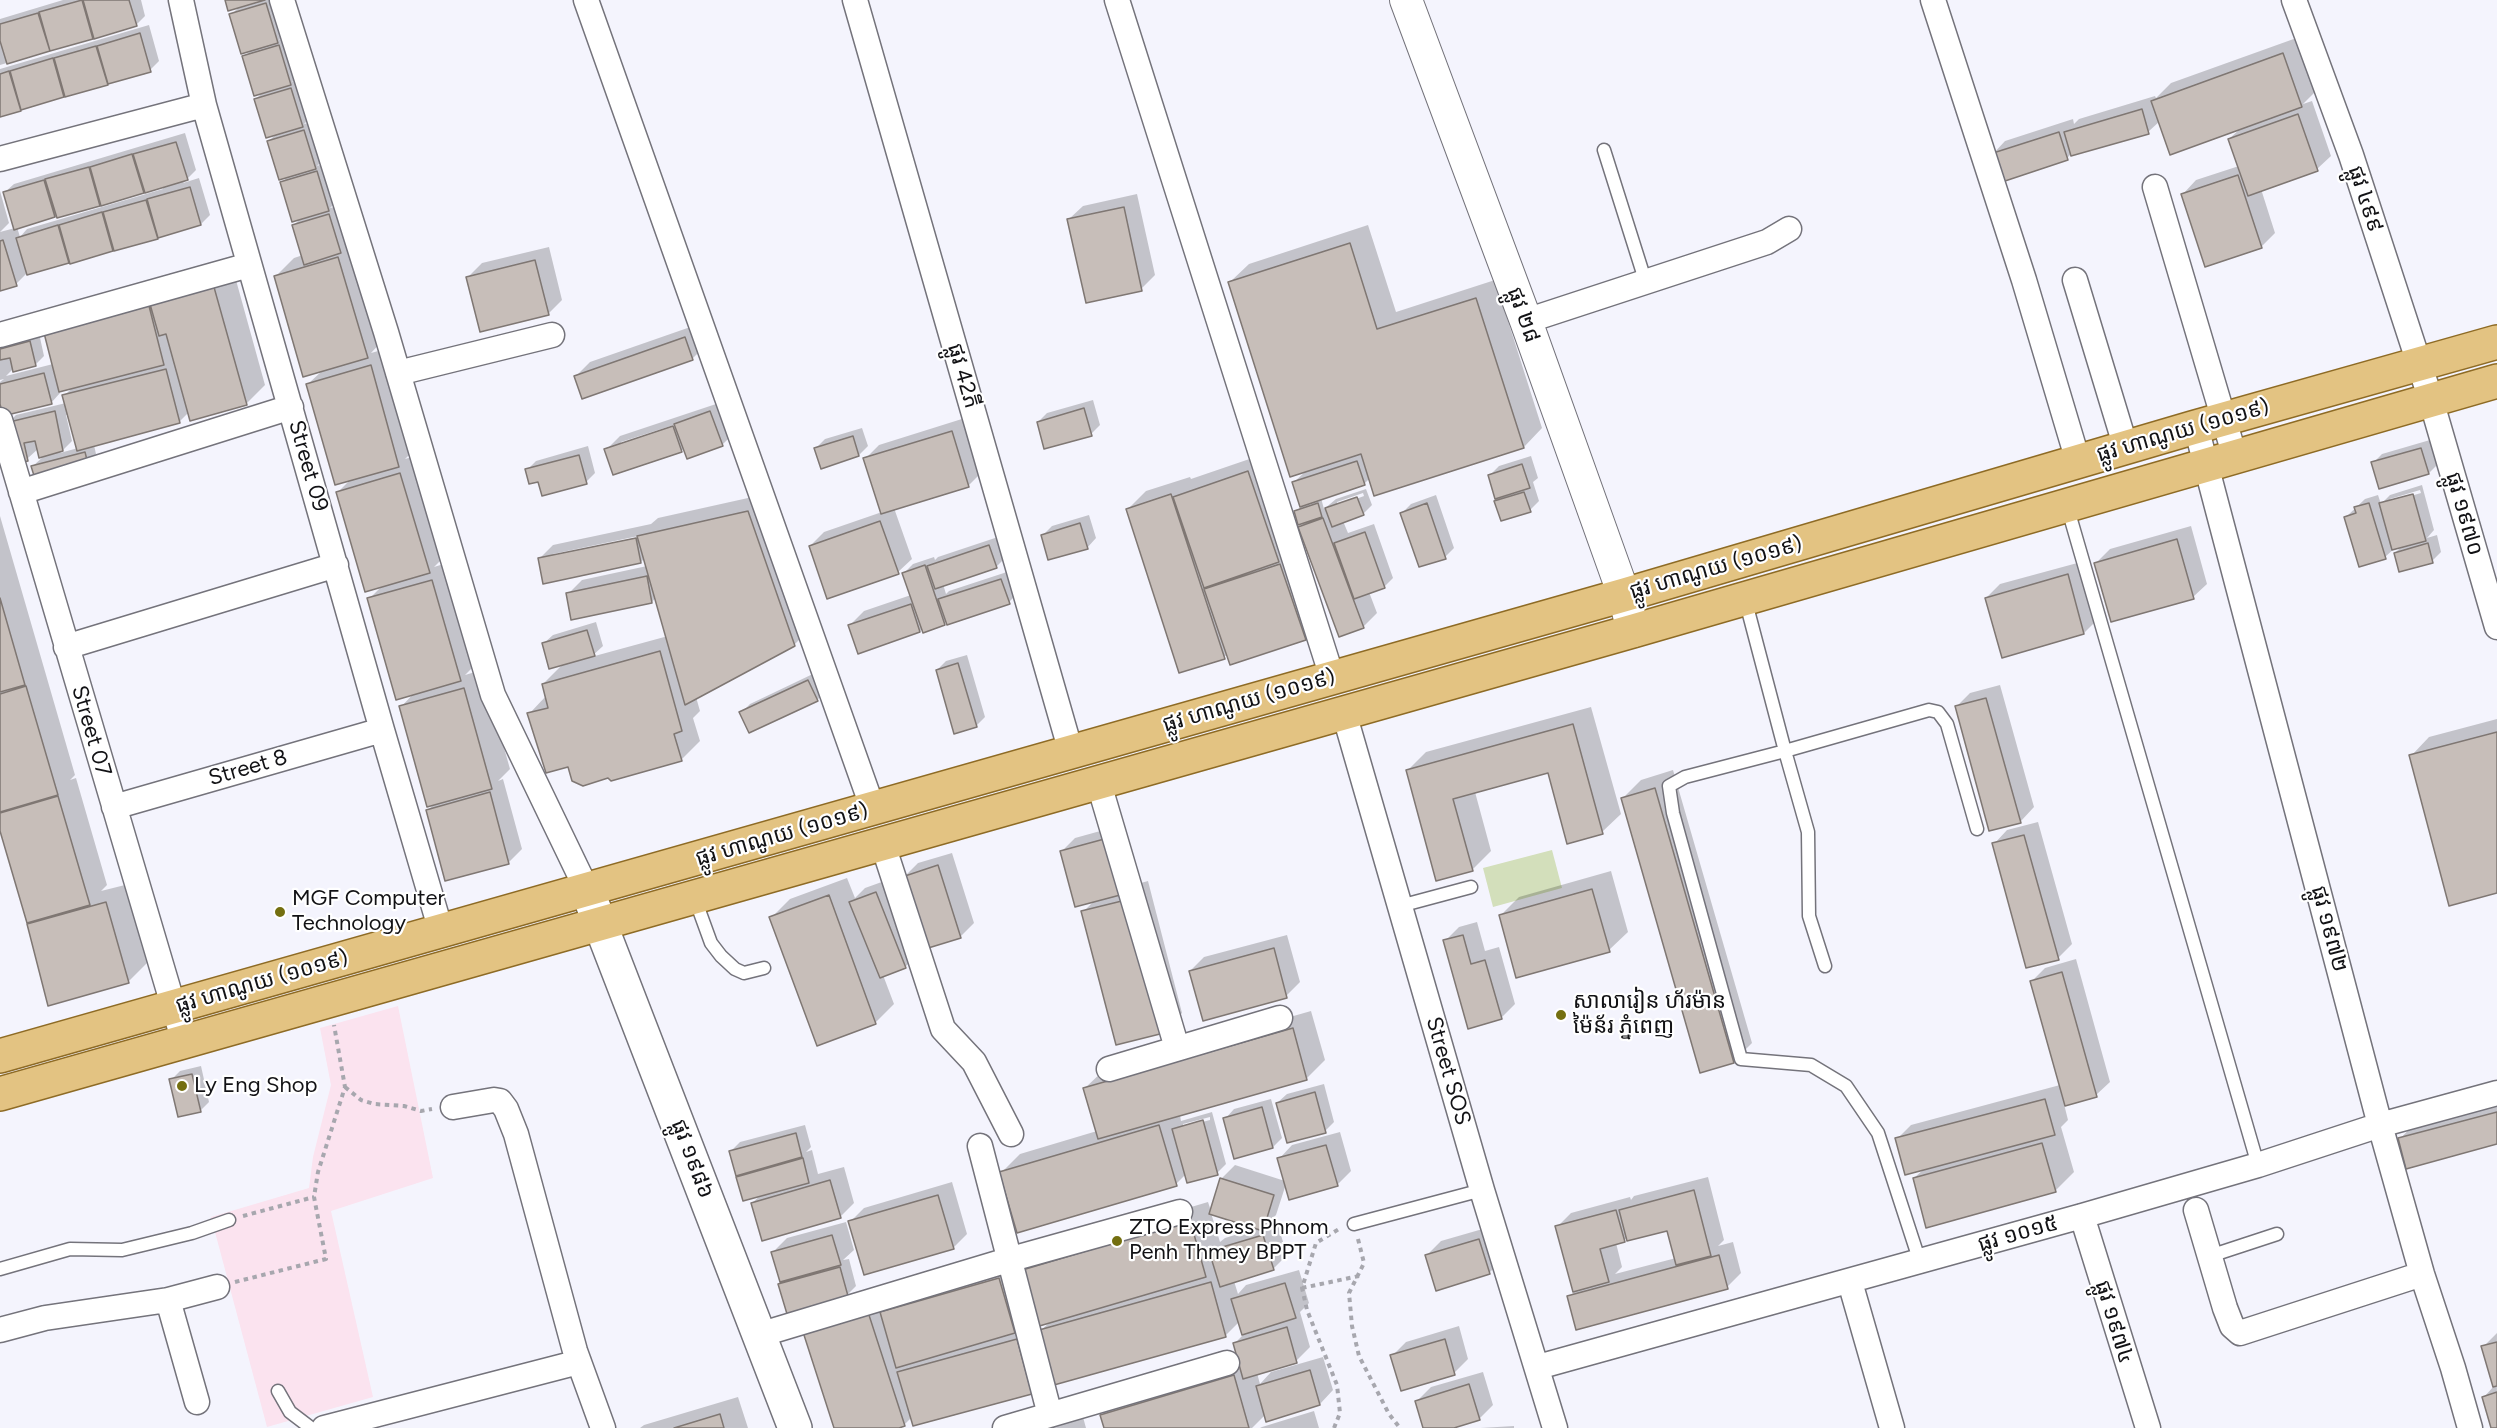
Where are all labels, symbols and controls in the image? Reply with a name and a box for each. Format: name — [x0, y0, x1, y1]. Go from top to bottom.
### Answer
street label: ផ្លូវ ៤៩៩ — [2342, 162, 2388, 236]
street label: ផ្លូវ ២៨ — [1501, 284, 1545, 346]
street label: ផ្លូវ 42ភី — [941, 340, 985, 412]
street label: ផ្លូវ ហាណូយ (១០១៩) — [2094, 394, 2272, 468]
street label: Street 09 — [282, 417, 334, 515]
street label: ផ្លូវ ១៩៧០ — [2440, 469, 2488, 559]
street label: ផ្លូវ ហាណូយ (១០១៩) — [1627, 531, 1805, 605]
street label: ផ្លូវ ហាណូយ (១០១៩) — [1160, 664, 1338, 738]
street label: Street 07 — [66, 683, 116, 779]
street label: Street 8 — [206, 744, 290, 792]
street label: ផ្លូវ ហាណូយ (១០១៩) — [693, 798, 871, 872]
street label: ផ្លូវ ១៩៧២ — [2305, 883, 2353, 975]
place label: MGF Computer Technology — [292, 886, 445, 938]
marker: MGF Computer Technology — [273, 905, 287, 919]
street label: ផ្លូវ ហាណូយ (១០១៩) — [173, 945, 351, 1019]
place label: សាលារៀន ហ័រម៉ាន ម៉ៃន័រ ភ្នំពេញ — [1573, 989, 1726, 1040]
marker: សាលារៀន ហ័រម៉ាន ម៉ៃន័រ ភ្នំពេញ — [1554, 1008, 1568, 1022]
street label: Street SOS — [1420, 1014, 1476, 1128]
place label: Ly Eng Shop — [194, 1073, 318, 1099]
marker: Ly Eng Shop — [175, 1079, 189, 1093]
street label: ផ្លូវ ១៩៨៦ — [665, 1116, 719, 1202]
street label: ផ្លូវ ១០១៥ — [1975, 1210, 2061, 1258]
place label: ZTO Express Phnom Penh Thmey BPPT — [1129, 1215, 1328, 1266]
marker: ZTO Express Phnom Penh Thmey BPPT — [1110, 1234, 1124, 1248]
street label: ផ្លូវ ១៩៧៤ — [2089, 1277, 2139, 1367]

